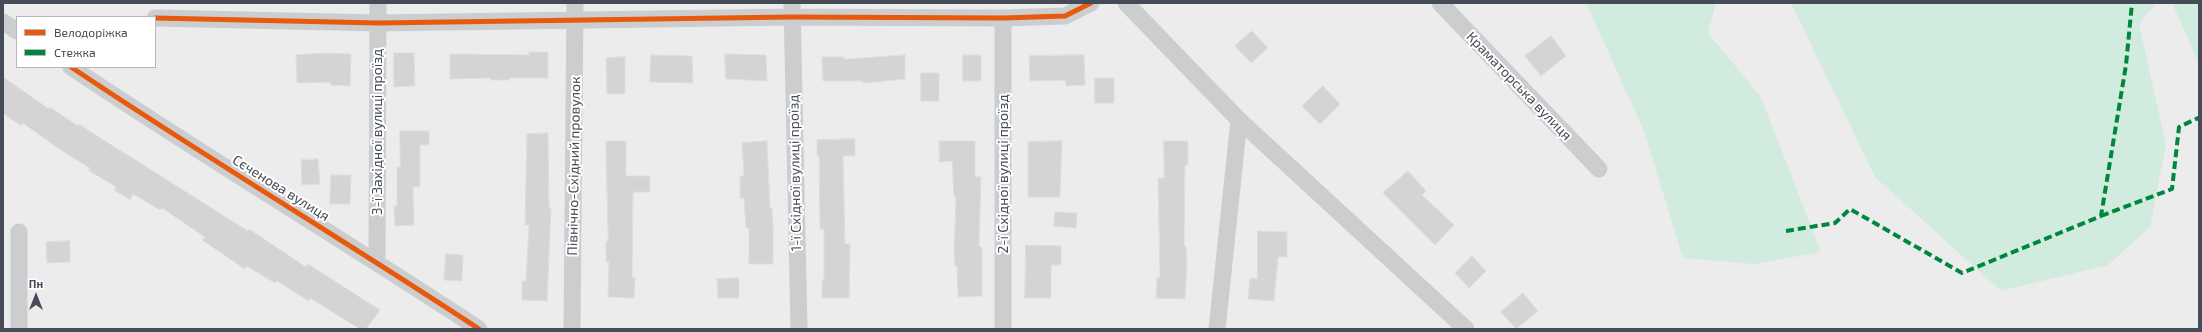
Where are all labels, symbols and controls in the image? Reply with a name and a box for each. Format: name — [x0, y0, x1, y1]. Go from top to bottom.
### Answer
legend — [16, 16, 156, 68]
text: Велодоріжка — [54, 25, 128, 39]
street label: Краматорська вулиця — [1463, 28, 1575, 144]
text: Стежка — [54, 45, 96, 59]
street label: 3-ї Західної вулиці проїзд — [369, 49, 385, 215]
street label: Північно-Східний провулок — [564, 76, 584, 256]
street label: 1-ї Східної вулиці проїзд — [785, 94, 805, 252]
street label: 2-ї Східної вулиці проїзд — [995, 94, 1011, 254]
street label: Сєченова вулиця — [229, 151, 333, 225]
north arrow — [16, 276, 56, 316]
text: Пн — [29, 277, 43, 290]

